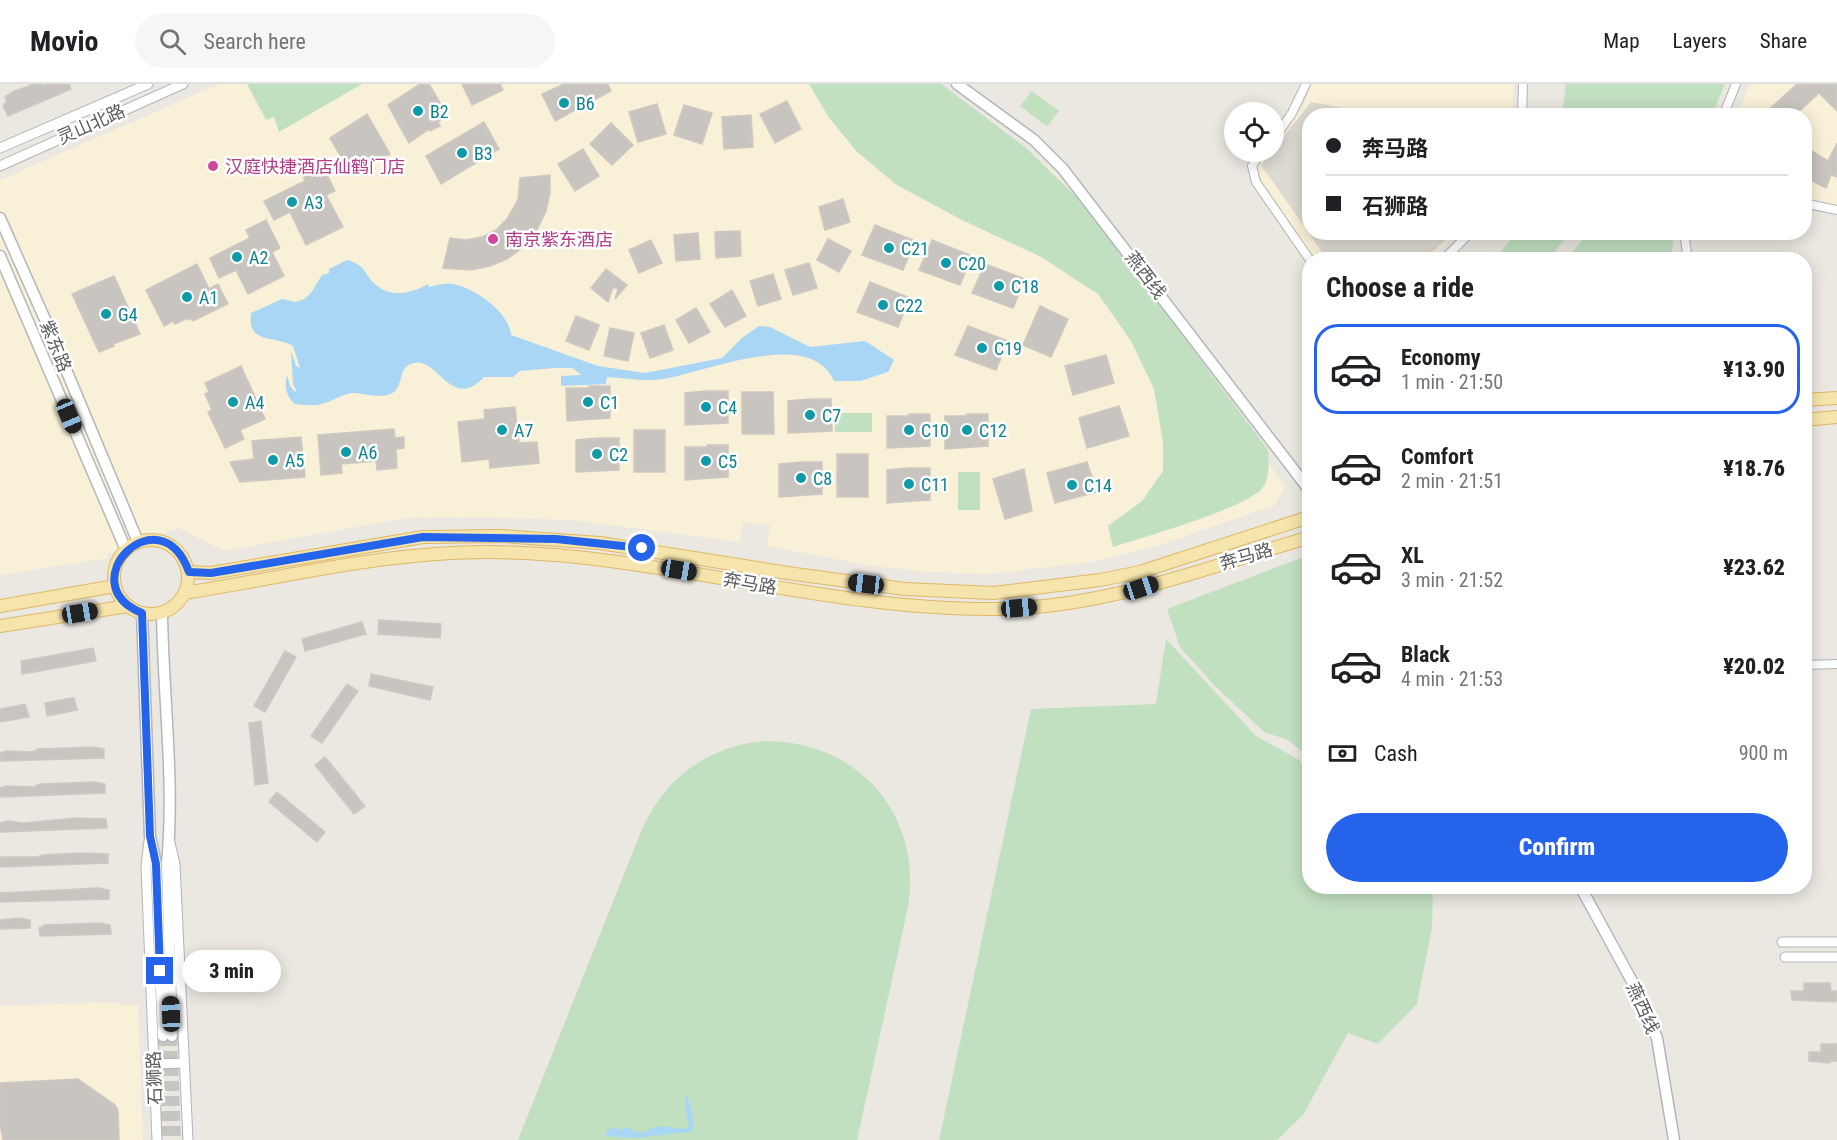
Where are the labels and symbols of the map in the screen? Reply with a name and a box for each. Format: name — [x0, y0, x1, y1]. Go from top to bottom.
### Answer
place label: B6 — [576, 93, 595, 114]
marker: B6 — [557, 96, 571, 110]
street label: 灵山北路 — [54, 100, 128, 148]
place label: B2 — [430, 101, 449, 122]
marker: B2 — [411, 104, 425, 118]
place label: B3 — [474, 143, 493, 164]
marker: B3 — [455, 146, 469, 160]
place label: 汉庭快捷酒店仙鹤门店 — [225, 156, 405, 177]
marker: 汉庭快捷酒店仙鹤门店 — [206, 159, 220, 173]
place label: A3 — [304, 192, 323, 213]
marker: A3 — [285, 195, 299, 209]
place label: 南京紫东酒店 — [505, 229, 613, 250]
marker: 南京紫东酒店 — [486, 232, 500, 246]
place label: C21 — [901, 238, 929, 259]
marker: C21 — [882, 241, 896, 255]
place label: A2 — [249, 247, 268, 268]
street label: 燕西线 — [1121, 247, 1171, 303]
marker: A2 — [230, 250, 244, 264]
place label: C20 — [958, 253, 986, 274]
marker: C20 — [939, 256, 953, 270]
place label: C18 — [1011, 276, 1039, 297]
marker: C18 — [992, 279, 1006, 293]
place label: A1 — [199, 287, 218, 308]
marker: A1 — [180, 290, 194, 304]
place label: C22 — [895, 295, 923, 316]
marker: C22 — [876, 298, 890, 312]
place label: G4 — [118, 304, 138, 325]
marker: G4 — [99, 307, 113, 321]
street label: 紫东路 — [36, 317, 76, 375]
place label: C19 — [994, 338, 1022, 359]
marker: C19 — [975, 341, 989, 355]
place label: A4 — [245, 392, 264, 413]
place label: C1 — [600, 392, 619, 413]
marker: A4 — [226, 395, 240, 409]
marker: C1 — [581, 395, 595, 409]
car — [54, 396, 84, 436]
place label: C4 — [718, 397, 737, 418]
marker: C4 — [699, 400, 713, 414]
place label: C7 — [822, 405, 841, 426]
marker: C7 — [803, 408, 817, 422]
place label: A7 — [514, 420, 533, 441]
place label: C10 — [921, 420, 949, 441]
place label: C12 — [979, 420, 1007, 441]
marker: A7 — [495, 423, 509, 437]
marker: C10 — [902, 423, 916, 437]
marker: C12 — [960, 423, 974, 437]
place label: A6 — [358, 442, 377, 463]
place label: C2 — [609, 444, 628, 465]
marker: A6 — [339, 445, 353, 459]
marker: C2 — [590, 447, 604, 461]
place label: A5 — [285, 450, 304, 471]
place label: C5 — [718, 451, 737, 472]
marker: A5 — [266, 453, 280, 467]
marker: C5 — [699, 454, 713, 468]
place label: C8 — [813, 468, 832, 489]
marker: C8 — [794, 471, 808, 485]
place label: C11 — [921, 474, 949, 495]
place label: C14 — [1084, 475, 1112, 496]
marker: C11 — [902, 477, 916, 491]
marker: C14 — [1065, 478, 1079, 492]
route start — [628, 534, 655, 561]
street label: 奔马路 — [1217, 538, 1275, 574]
car — [660, 558, 698, 582]
street label: 奔马路 — [722, 568, 778, 598]
car — [847, 573, 885, 595]
car — [1121, 574, 1161, 602]
car — [1000, 597, 1038, 619]
car — [61, 601, 99, 625]
callout: 3 min — [181, 950, 280, 992]
route end — [146, 957, 173, 984]
street label: 燕西线 — [1622, 979, 1664, 1037]
car — [161, 996, 181, 1032]
street label: 石狮路 — [143, 1051, 165, 1105]

